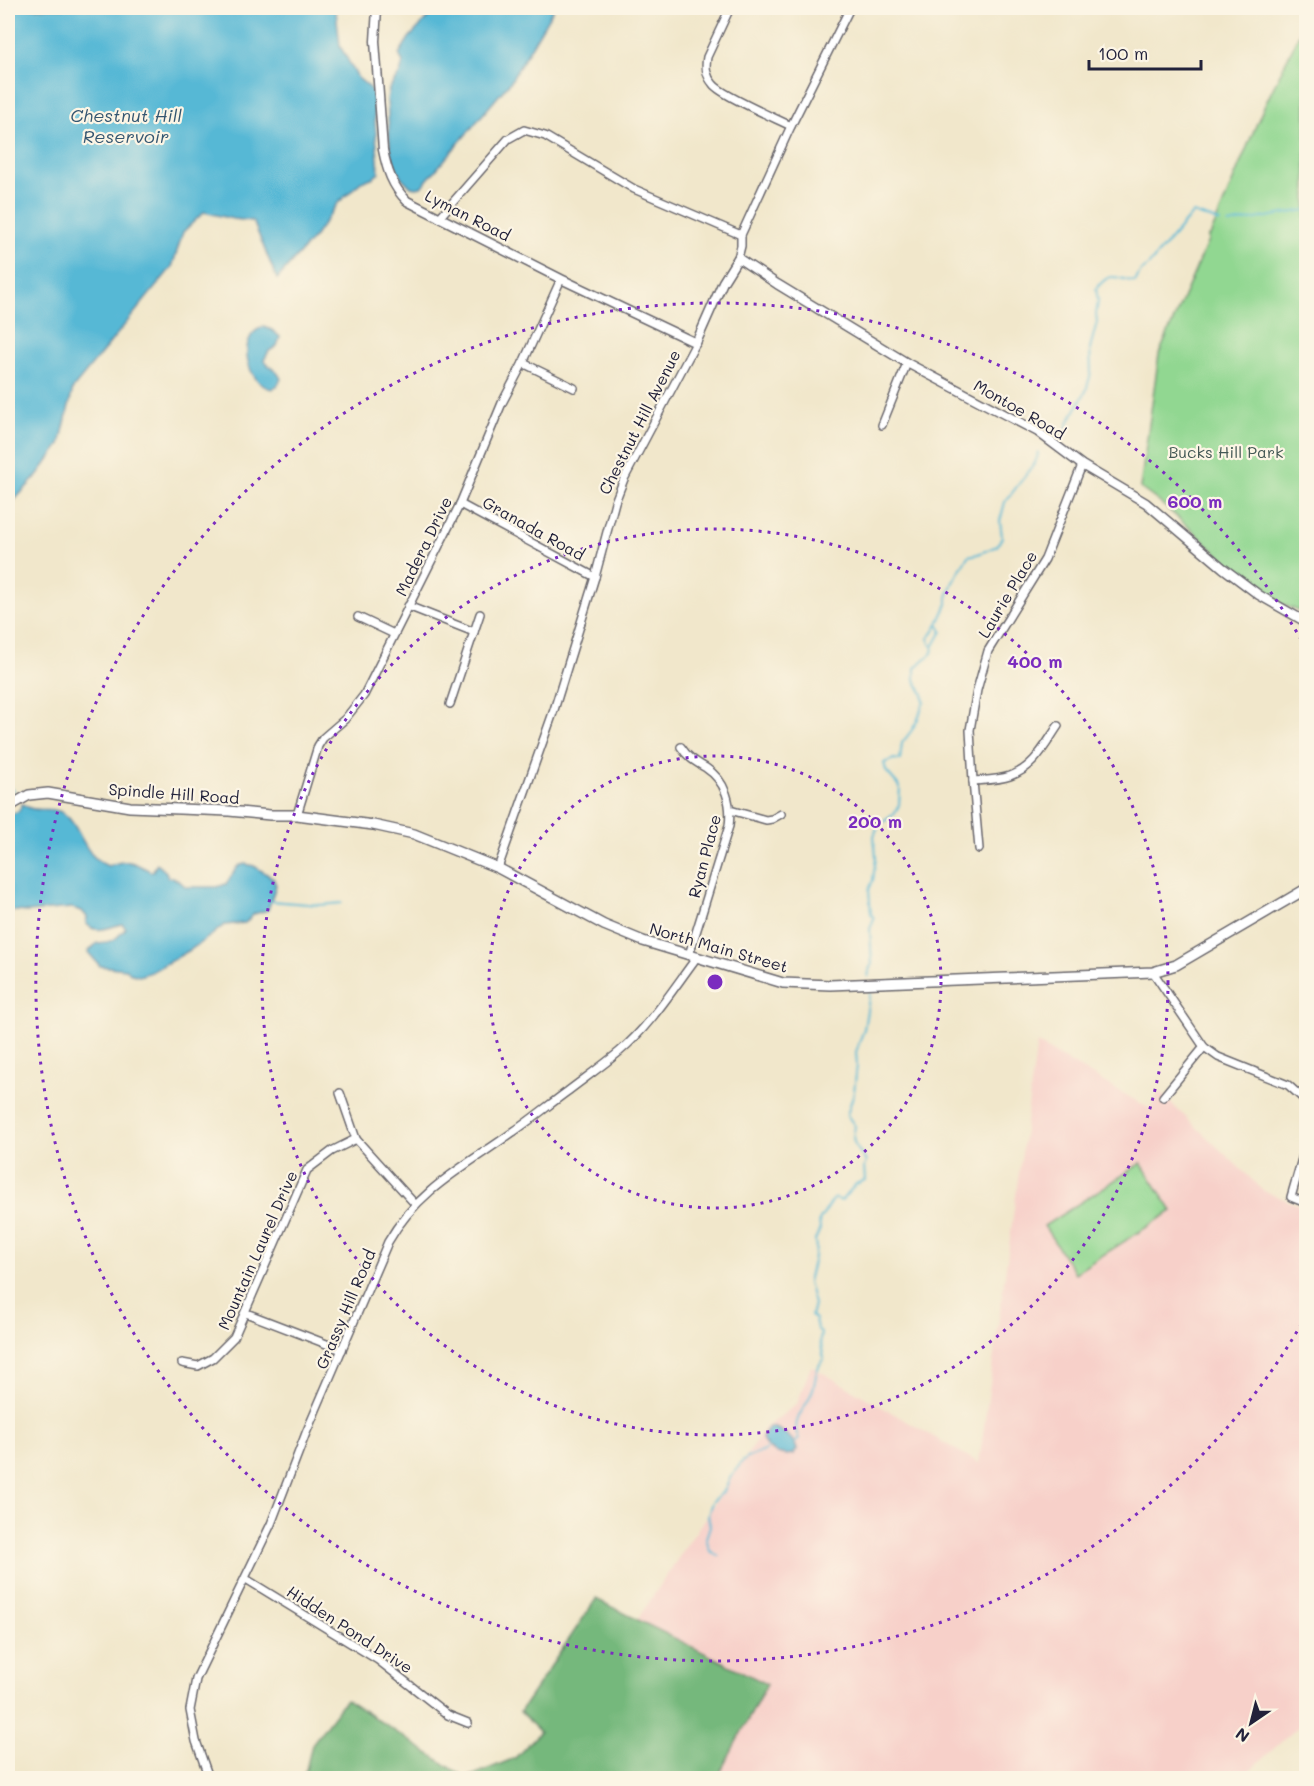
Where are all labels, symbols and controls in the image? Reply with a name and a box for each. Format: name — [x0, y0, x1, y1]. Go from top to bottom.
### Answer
scale bar — [1089, 33, 1202, 71]
text: 100 m — [1098, 41, 1148, 65]
water label: Chestnut Hill Reservoir — [70, 103, 182, 148]
street label: Lyman Road — [422, 184, 514, 246]
street label: Chestnut Hill Avenue — [593, 346, 685, 498]
street label: Montoe Road — [970, 374, 1070, 444]
park label: Bucks Hill Park — [1168, 441, 1284, 462]
text: 600 m — [1168, 489, 1222, 513]
street label: Granada Road — [479, 491, 589, 565]
street label: Madera Drive — [390, 493, 456, 599]
street label: Laurie Place — [973, 547, 1041, 641]
text: 400 m — [1007, 649, 1063, 673]
street label: Spindle Hill Road — [108, 778, 240, 808]
text: 200 m — [848, 809, 902, 833]
street label: Ryan Place — [683, 812, 725, 900]
street label: North Main Street — [647, 917, 791, 977]
centre of rings — [705, 972, 725, 992]
street label: Mountain Laurel Drive — [212, 1167, 302, 1333]
street label: Grassy Hill Road — [310, 1246, 380, 1372]
street label: Hidden Pond Drive — [283, 1580, 417, 1678]
north arrow — [1221, 1693, 1281, 1753]
text: N — [1231, 1724, 1253, 1748]

